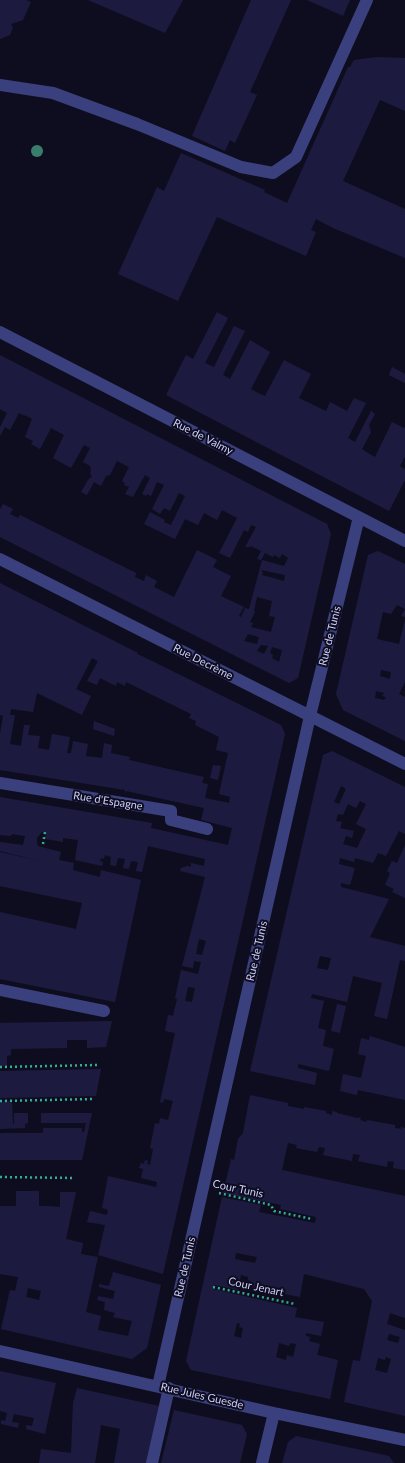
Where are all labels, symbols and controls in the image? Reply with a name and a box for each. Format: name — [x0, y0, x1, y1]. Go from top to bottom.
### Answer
street label: Rue de Valmy — [171, 416, 235, 458]
street label: Rue de Tunis — [316, 605, 344, 667]
street label: Rue Decrème — [171, 641, 235, 683]
street label: Rue d'Espagne — [72, 789, 144, 813]
street label: Rue de Tunis — [244, 920, 270, 982]
street label: Cour Tunis — [211, 1177, 265, 1201]
street label: Rue de Tunis — [172, 1236, 198, 1298]
street label: Cour Jenart — [227, 1275, 285, 1299]
street label: Rue Jules Guesde — [159, 1380, 245, 1412]

